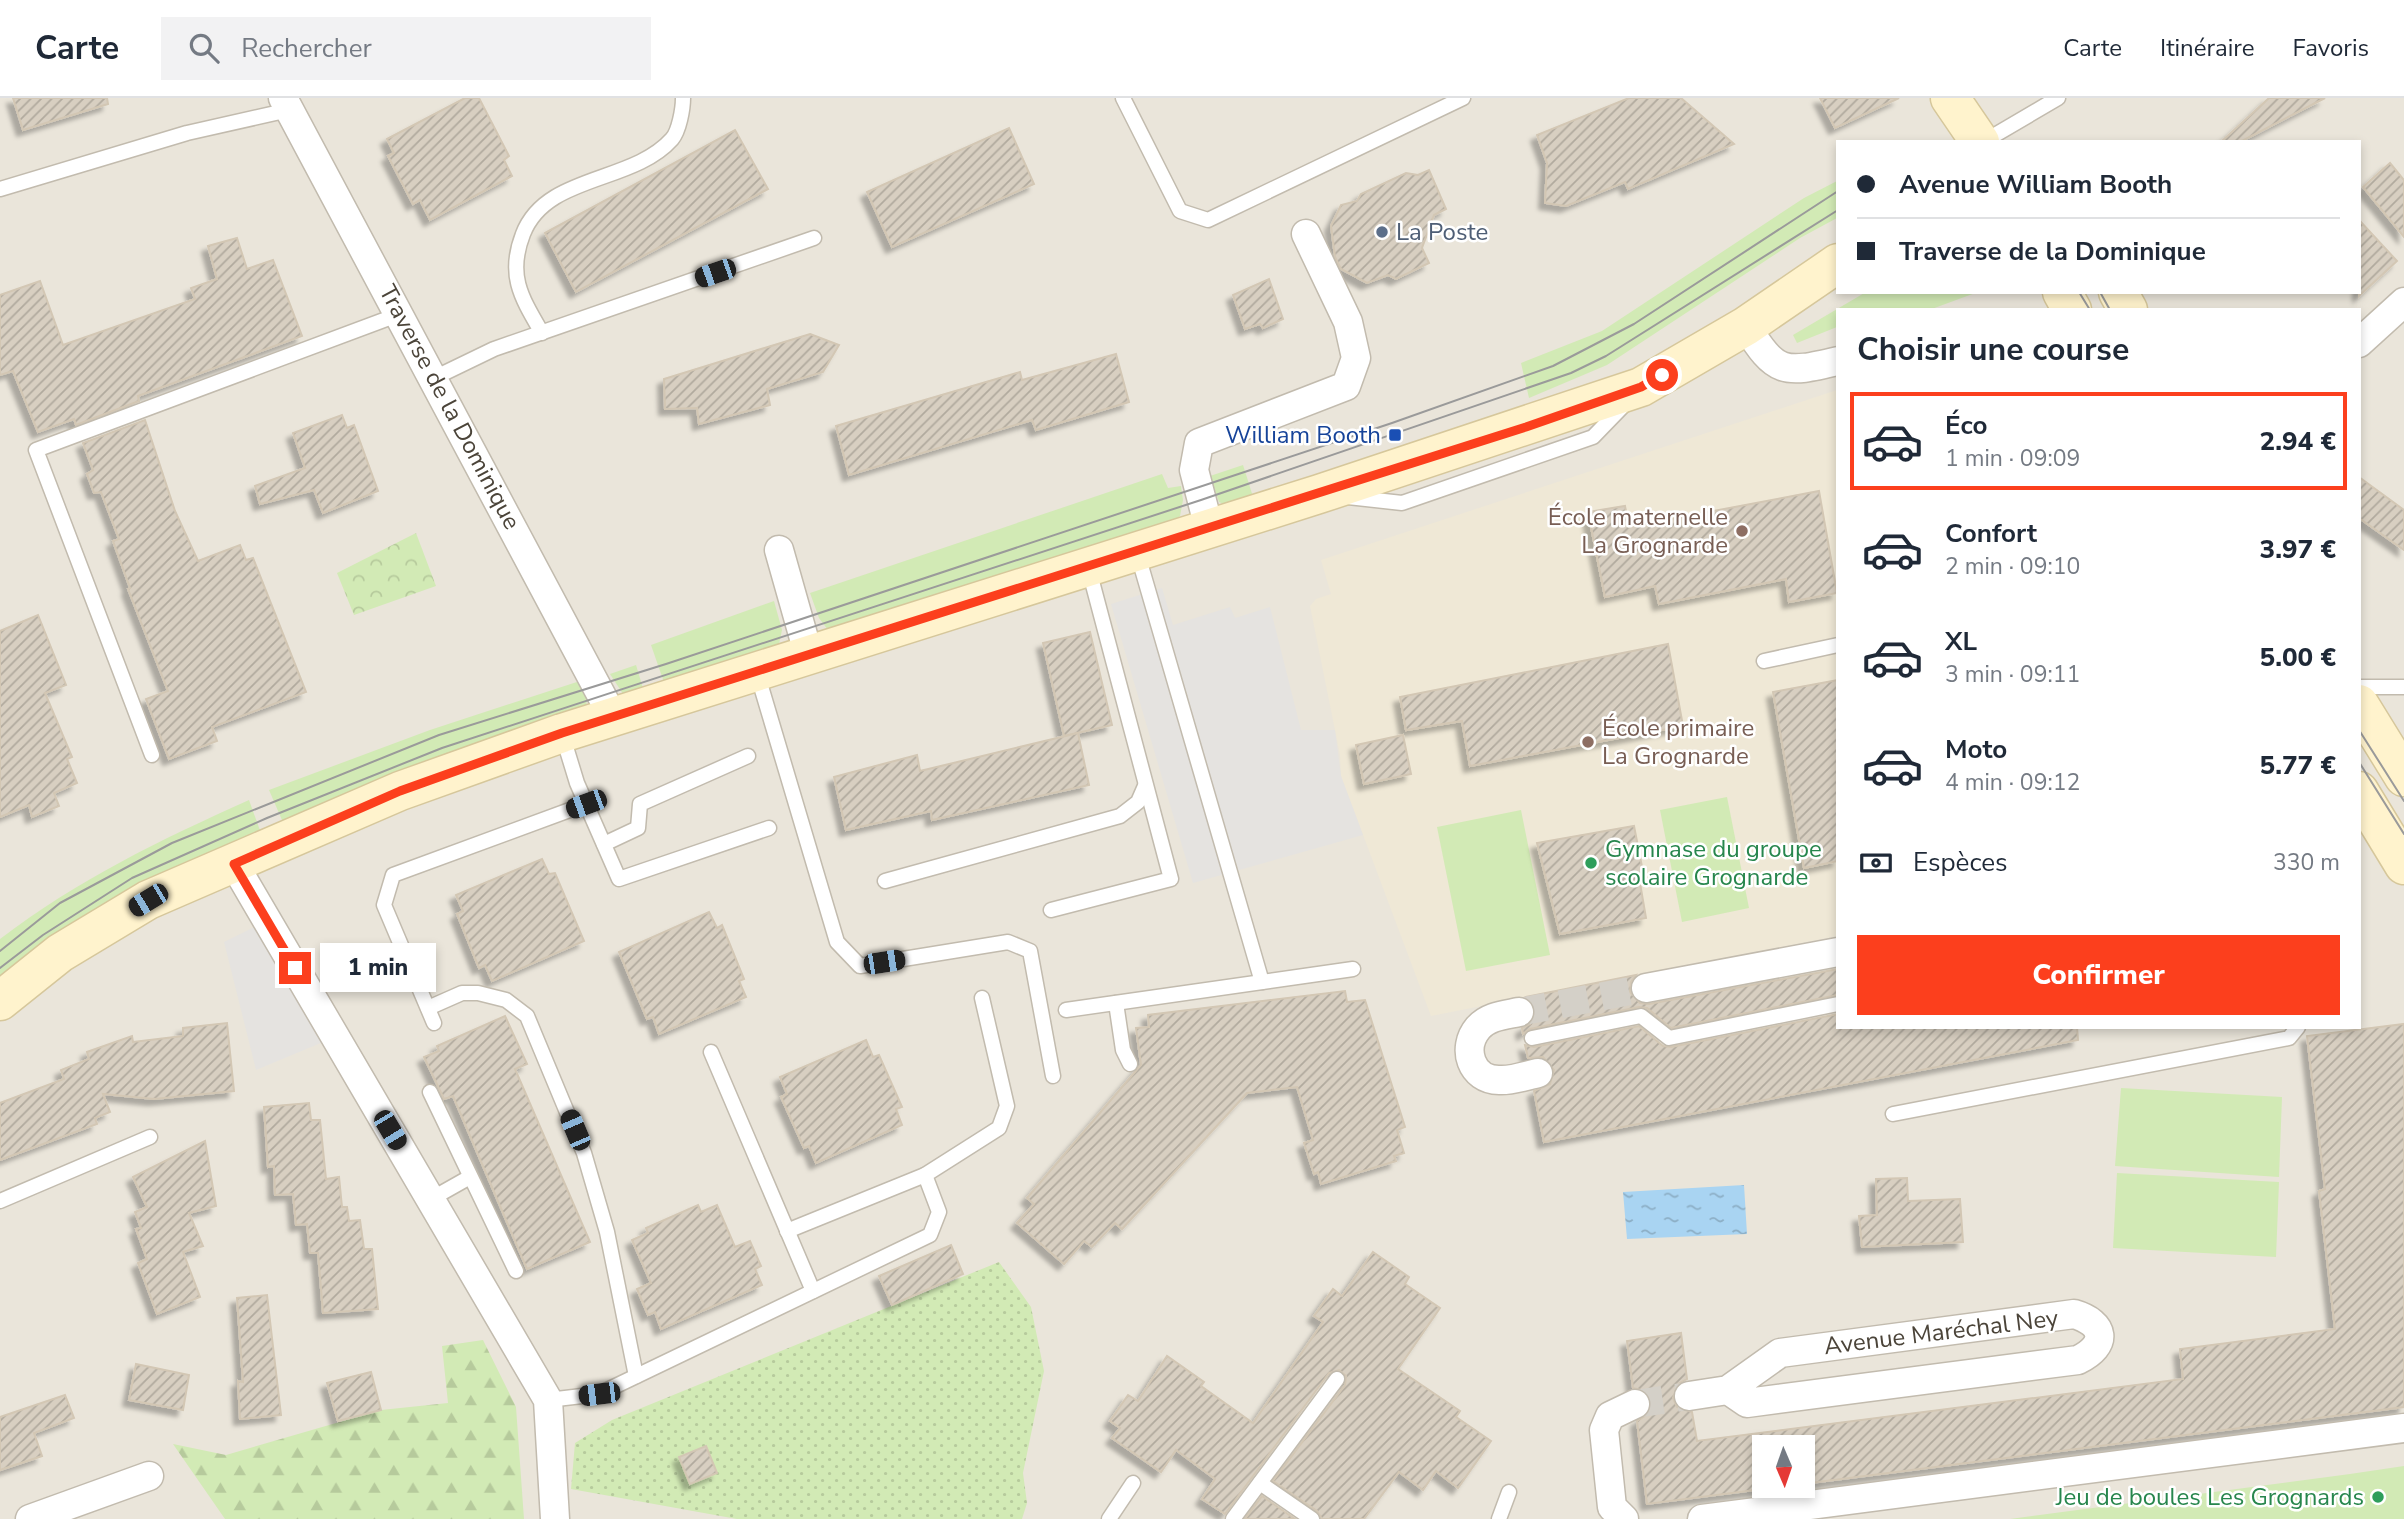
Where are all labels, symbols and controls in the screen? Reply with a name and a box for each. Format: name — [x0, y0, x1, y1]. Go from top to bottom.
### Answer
search box — [161, 17, 651, 80]
text: Carte — [35, 26, 119, 71]
icon: search — [185, 29, 223, 67]
text: Rechercher — [241, 31, 372, 66]
text: Carte — [2063, 32, 2122, 64]
text: Itinéraire — [2160, 32, 2254, 64]
text: Favoris — [2292, 32, 2369, 64]
text: Avenue William Booth — [1899, 167, 2172, 202]
place label: La Poste — [1396, 216, 1488, 248]
marker: La Poste — [1374, 224, 1390, 240]
text: Traverse de la Dominique — [1899, 234, 2206, 269]
car — [692, 256, 739, 290]
street label: Traverse de la Dominique — [372, 279, 528, 535]
text: Choisir une course — [1857, 328, 2129, 371]
route start — [1646, 359, 1678, 391]
text: Éco — [1945, 408, 1987, 443]
icon: car — [1861, 410, 1924, 473]
place label: William Booth — [1225, 419, 1381, 451]
text: 2.94 € — [2260, 424, 2336, 459]
marker: William Booth — [1387, 427, 1403, 443]
text: 1 min · 09:09 — [1945, 443, 2080, 474]
place label: École maternelle La Grognarde — [1548, 501, 1728, 561]
text: Confort — [1945, 516, 2037, 551]
icon: car — [1861, 518, 1924, 581]
marker: École maternelle La Grognarde — [1734, 523, 1750, 539]
text: 3.97 € — [2260, 532, 2336, 567]
text: 2 min · 09:10 — [1945, 551, 2080, 582]
text: XL — [1945, 624, 1977, 659]
icon: car — [1861, 626, 1924, 689]
text: 5.00 € — [2260, 640, 2336, 675]
text: 3 min · 09:11 — [1945, 659, 2080, 690]
place label: École primaire La Grognarde — [1602, 712, 1754, 772]
text: Moto — [1945, 732, 2007, 767]
marker: École primaire La Grognarde — [1580, 734, 1596, 750]
icon: car — [1861, 734, 1924, 797]
text: 5.77 € — [2260, 748, 2336, 783]
text: 4 min · 09:12 — [1945, 767, 2080, 798]
car — [563, 787, 610, 821]
place label: Gymnase du groupe scolaire Grognarde — [1605, 833, 1822, 893]
icon: cash — [1857, 844, 1895, 882]
text: Espèces — [1913, 845, 2008, 880]
text: 330 m — [2273, 847, 2340, 878]
marker: Gymnase du groupe scolaire Grognarde — [1583, 855, 1599, 871]
car — [125, 880, 172, 920]
button: Confirmer — [1857, 935, 2340, 1015]
callout: 1 min — [320, 944, 435, 992]
car — [862, 948, 907, 976]
route end — [279, 952, 311, 984]
text: 1 min — [348, 952, 408, 983]
car — [371, 1107, 410, 1153]
car — [558, 1107, 593, 1153]
street label: Avenue Maréchal Ney — [1822, 1302, 2061, 1362]
car — [577, 1381, 622, 1407]
north arrow — [1752, 1435, 1815, 1498]
map controls — [1752, 1435, 1815, 1498]
place label: Jeu de boules Les Grognards — [2055, 1481, 2364, 1513]
marker: Jeu de boules Les Grognards — [2370, 1489, 2386, 1505]

